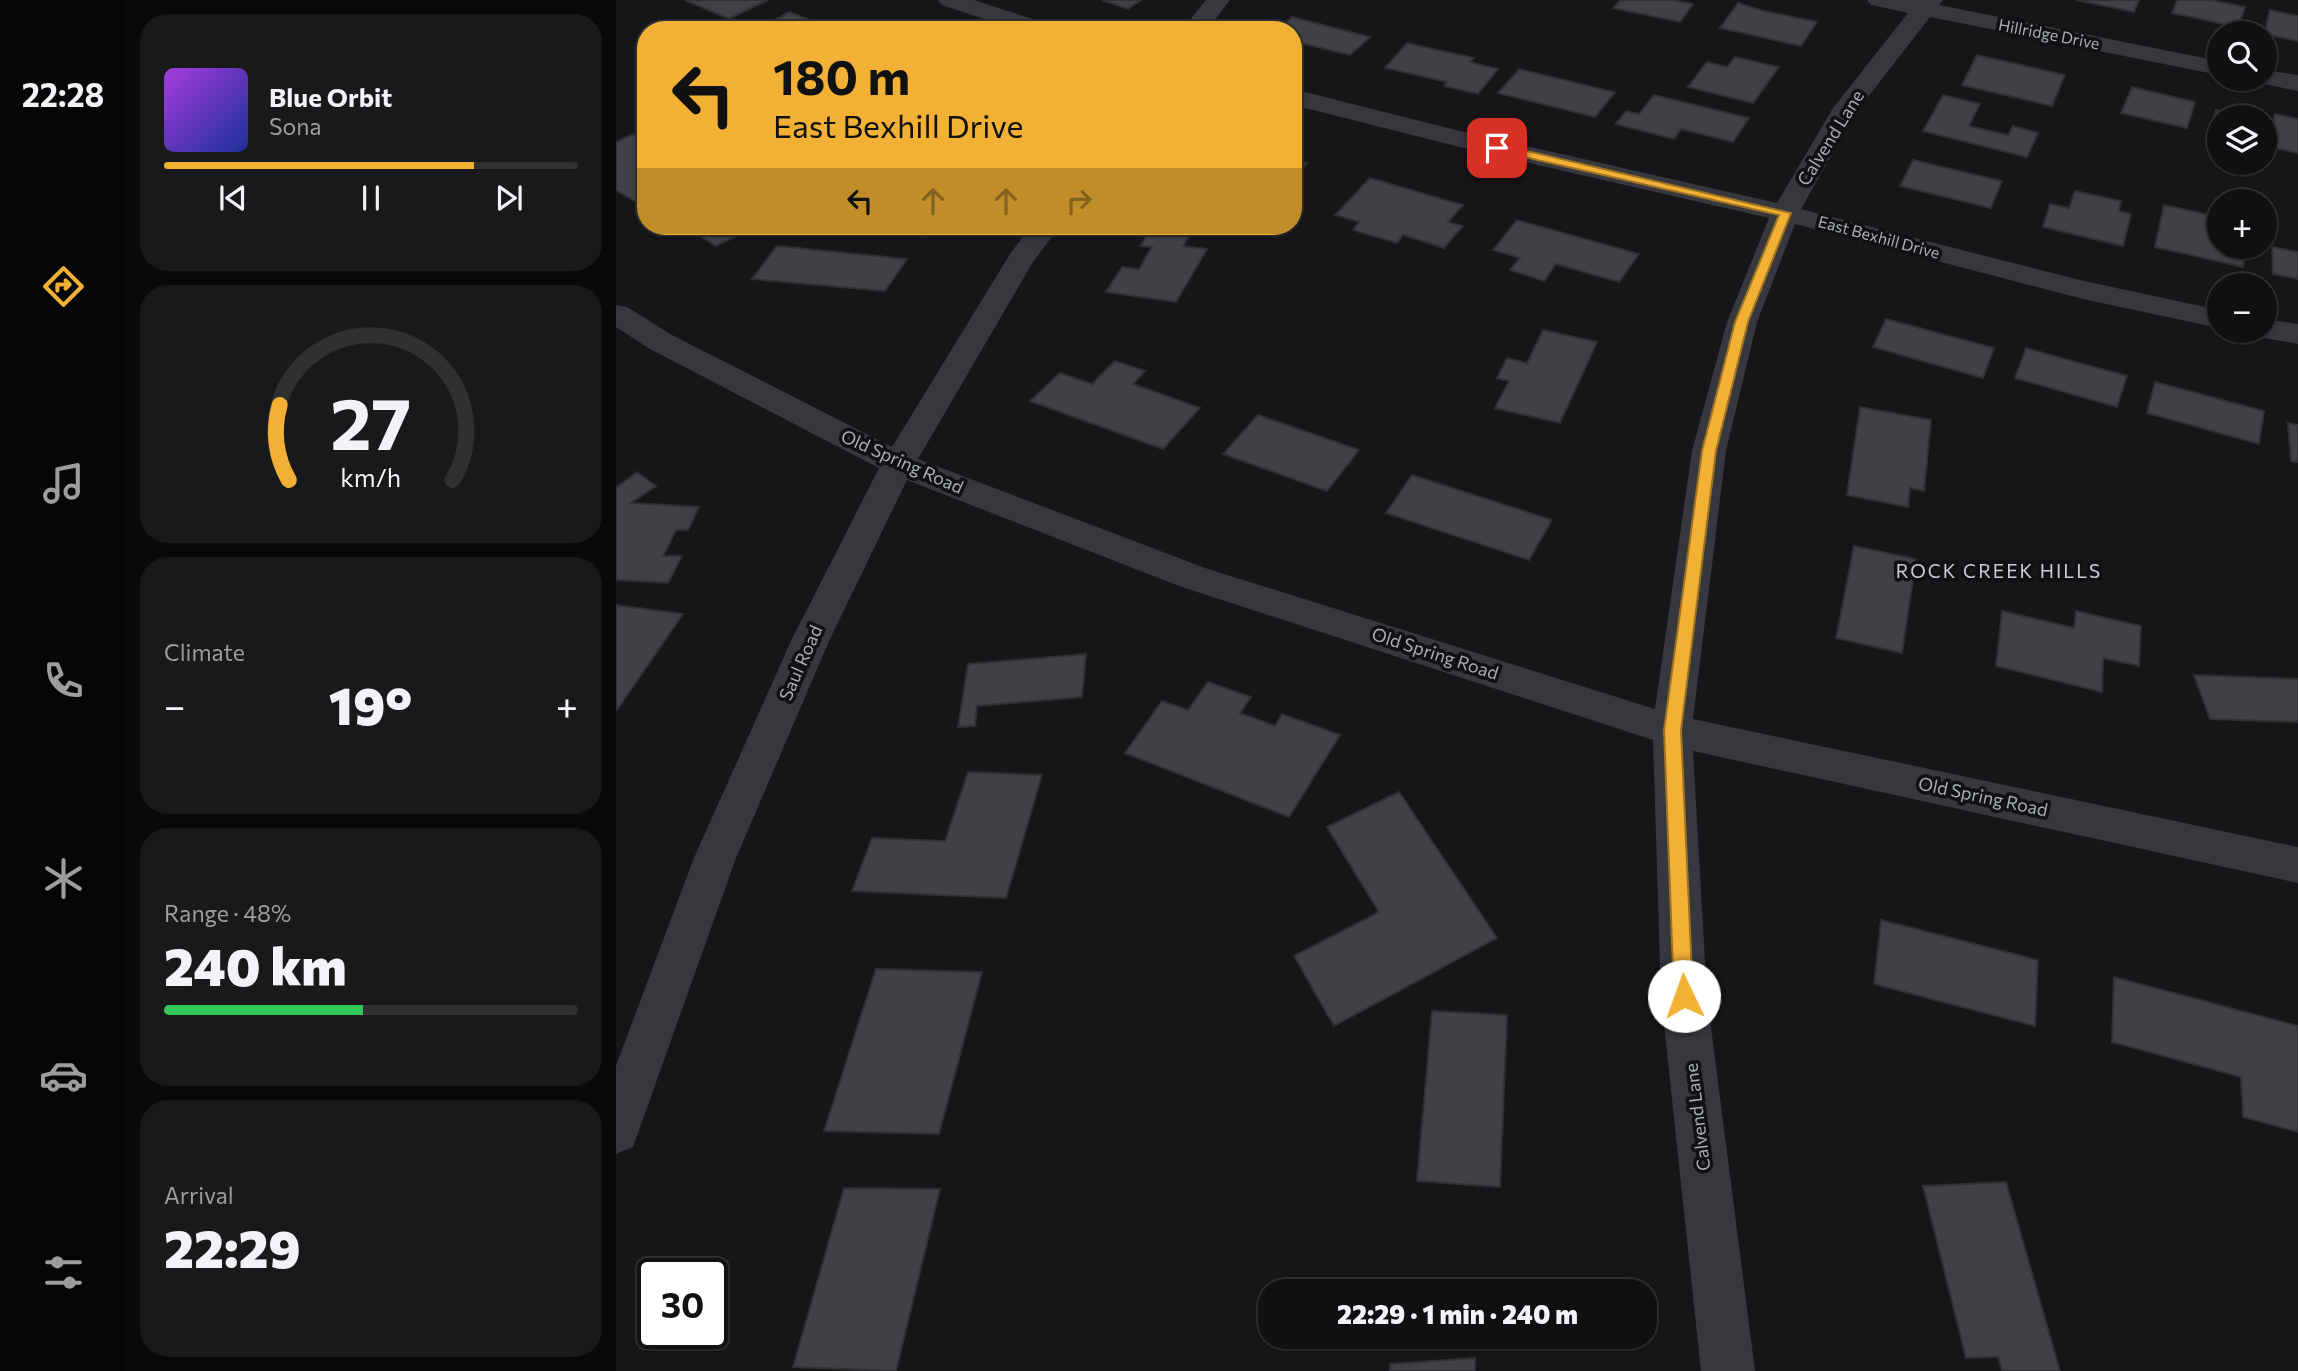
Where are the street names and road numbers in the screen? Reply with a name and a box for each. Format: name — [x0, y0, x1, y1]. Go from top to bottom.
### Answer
street label: Hillridge Drive — [1997, 14, 2101, 53]
street label: Calvend Lane — [1792, 86, 1868, 189]
street label: East Bexhill Drive — [1816, 211, 1942, 262]
street label: Old Spring Road — [838, 424, 967, 498]
street label: Saul Road — [774, 622, 826, 704]
street label: Old Spring Road — [1369, 622, 1501, 684]
street label: Old Spring Road — [1917, 772, 2050, 820]
street label: Calvend Lane — [1679, 1062, 1715, 1172]

